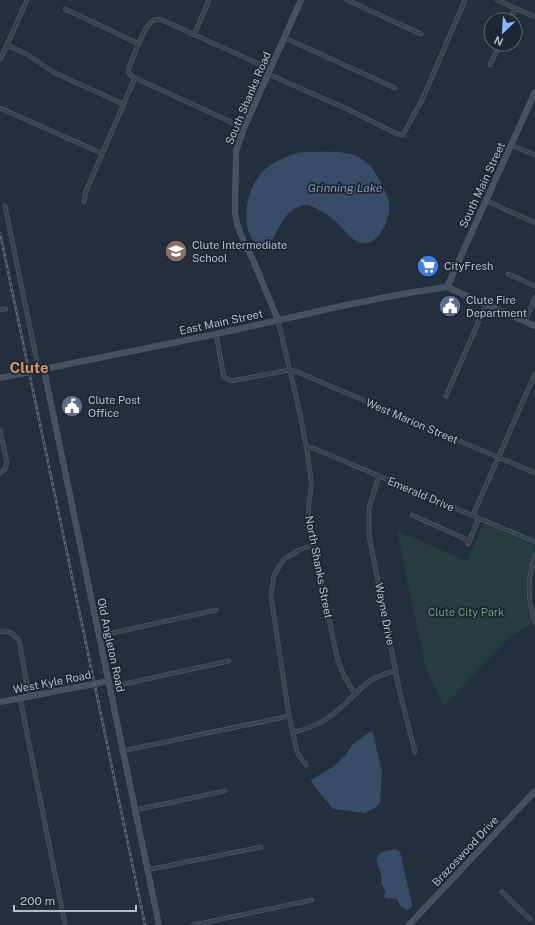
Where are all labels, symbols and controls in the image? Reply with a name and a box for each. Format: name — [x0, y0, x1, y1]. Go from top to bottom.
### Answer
north arrow — [483, 12, 523, 52]
text: N — [492, 34, 505, 48]
street label: South Shanks Road — [223, 50, 273, 146]
street label: South Main Street — [457, 140, 507, 230]
water label: Grinning Lake — [308, 181, 383, 195]
school or university icon: Clute Intermediate School — [163, 238, 189, 264]
place label: Clute Intermediate School — [192, 239, 287, 264]
supermarket icon: CityFresh — [415, 253, 441, 279]
place label: CityFresh — [444, 260, 493, 272]
public building icon: Clute Fire Department — [437, 293, 463, 319]
place label: Clute Fire Department — [466, 294, 527, 319]
street label: East Main Street — [178, 307, 264, 337]
district label: Clute — [9, 359, 49, 376]
public building icon: Clute Post Office — [59, 393, 85, 419]
place label: Clute Post Office — [88, 394, 141, 419]
street label: West Marion Street — [364, 396, 460, 446]
street label: Emerald Drive — [386, 475, 456, 513]
street label: North Shanks Street — [303, 515, 335, 619]
street label: Wayne Drive — [373, 582, 397, 646]
street label: Old Angleton Road — [95, 597, 127, 693]
park label: Clute City Park — [428, 606, 504, 618]
street label: West Kyle Road — [12, 669, 92, 695]
street label: Brazoswood Drive — [430, 814, 500, 888]
scale bar — [14, 887, 136, 913]
text: 200 m — [20, 894, 55, 908]

